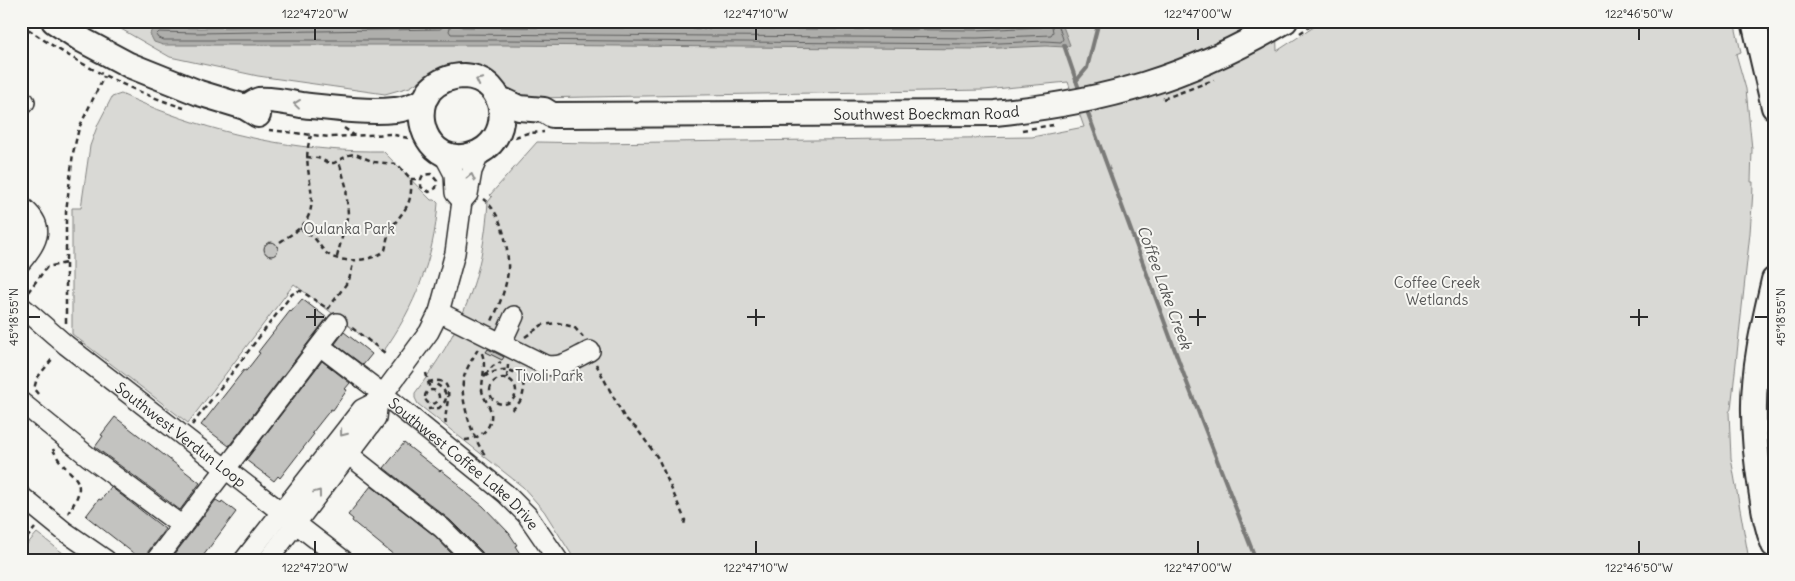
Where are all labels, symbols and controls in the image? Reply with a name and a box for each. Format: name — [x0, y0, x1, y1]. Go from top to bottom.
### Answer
text: 122°47'20"W — [282, 6, 348, 21]
text: 122°47'10"W — [724, 6, 788, 21]
text: 122°47'00"W — [1164, 6, 1232, 21]
text: 122°46'50"W — [1605, 6, 1673, 21]
one-way arrow — [476, 77, 485, 87]
one-way arrow — [293, 99, 301, 110]
street label: Southwest Boeckman Road — [833, 101, 1020, 123]
one-way arrow — [465, 173, 476, 182]
park label: Oulanka Park — [303, 219, 395, 238]
water label: Coffee Lake Creek — [1133, 222, 1197, 353]
park label: Coffee Creek Wetlands — [1394, 273, 1481, 309]
text: 45°18'55"N — [6, 288, 21, 346]
text: 45°18'55"N — [1773, 288, 1788, 346]
park label: Tivoli Park — [515, 366, 583, 385]
street label: Southwest Verdun Loop — [112, 377, 250, 491]
street label: Southwest Coffee Lake Drive — [385, 393, 543, 533]
one-way arrow — [340, 427, 349, 436]
one-way arrow — [313, 490, 321, 499]
text: 122°47'20"W — [282, 560, 348, 575]
text: 122°47'10"W — [724, 560, 788, 575]
text: 122°47'00"W — [1164, 560, 1232, 575]
text: 122°46'50"W — [1605, 560, 1673, 575]

